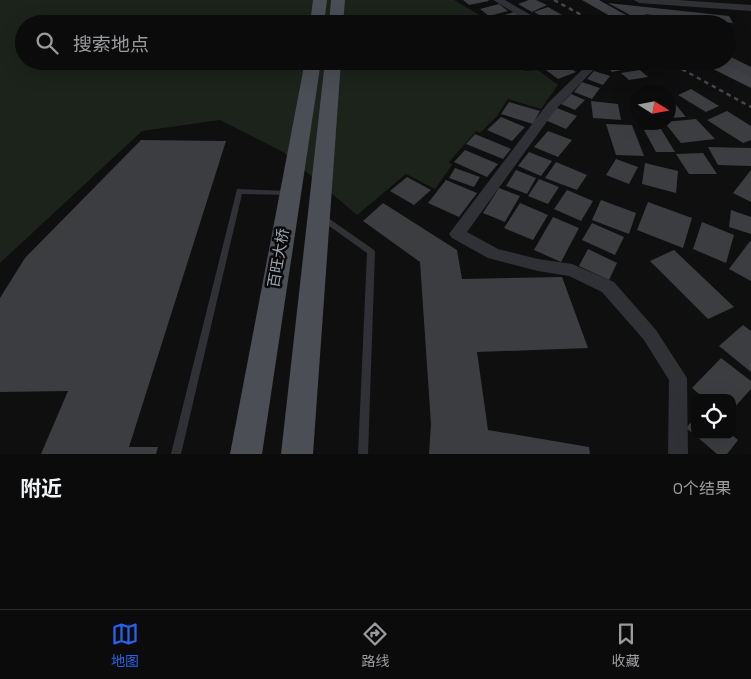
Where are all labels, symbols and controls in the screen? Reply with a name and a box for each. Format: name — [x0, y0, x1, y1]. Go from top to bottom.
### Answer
search box — [15, 15, 736, 70]
icon: search — [33, 29, 61, 57]
text: 搜索地点 — [73, 32, 149, 57]
north arrow — [631, 85, 676, 130]
street label: 百旺大桥 — [263, 227, 293, 289]
map controls — [691, 394, 736, 439]
button: locate — [691, 394, 736, 439]
text: 附近 — [20, 475, 62, 502]
text: 0个结果 — [673, 478, 731, 499]
tab: 地图 — [111, 620, 139, 670]
tab: 路线 — [361, 620, 389, 670]
tab: 收藏 — [612, 620, 640, 670]

